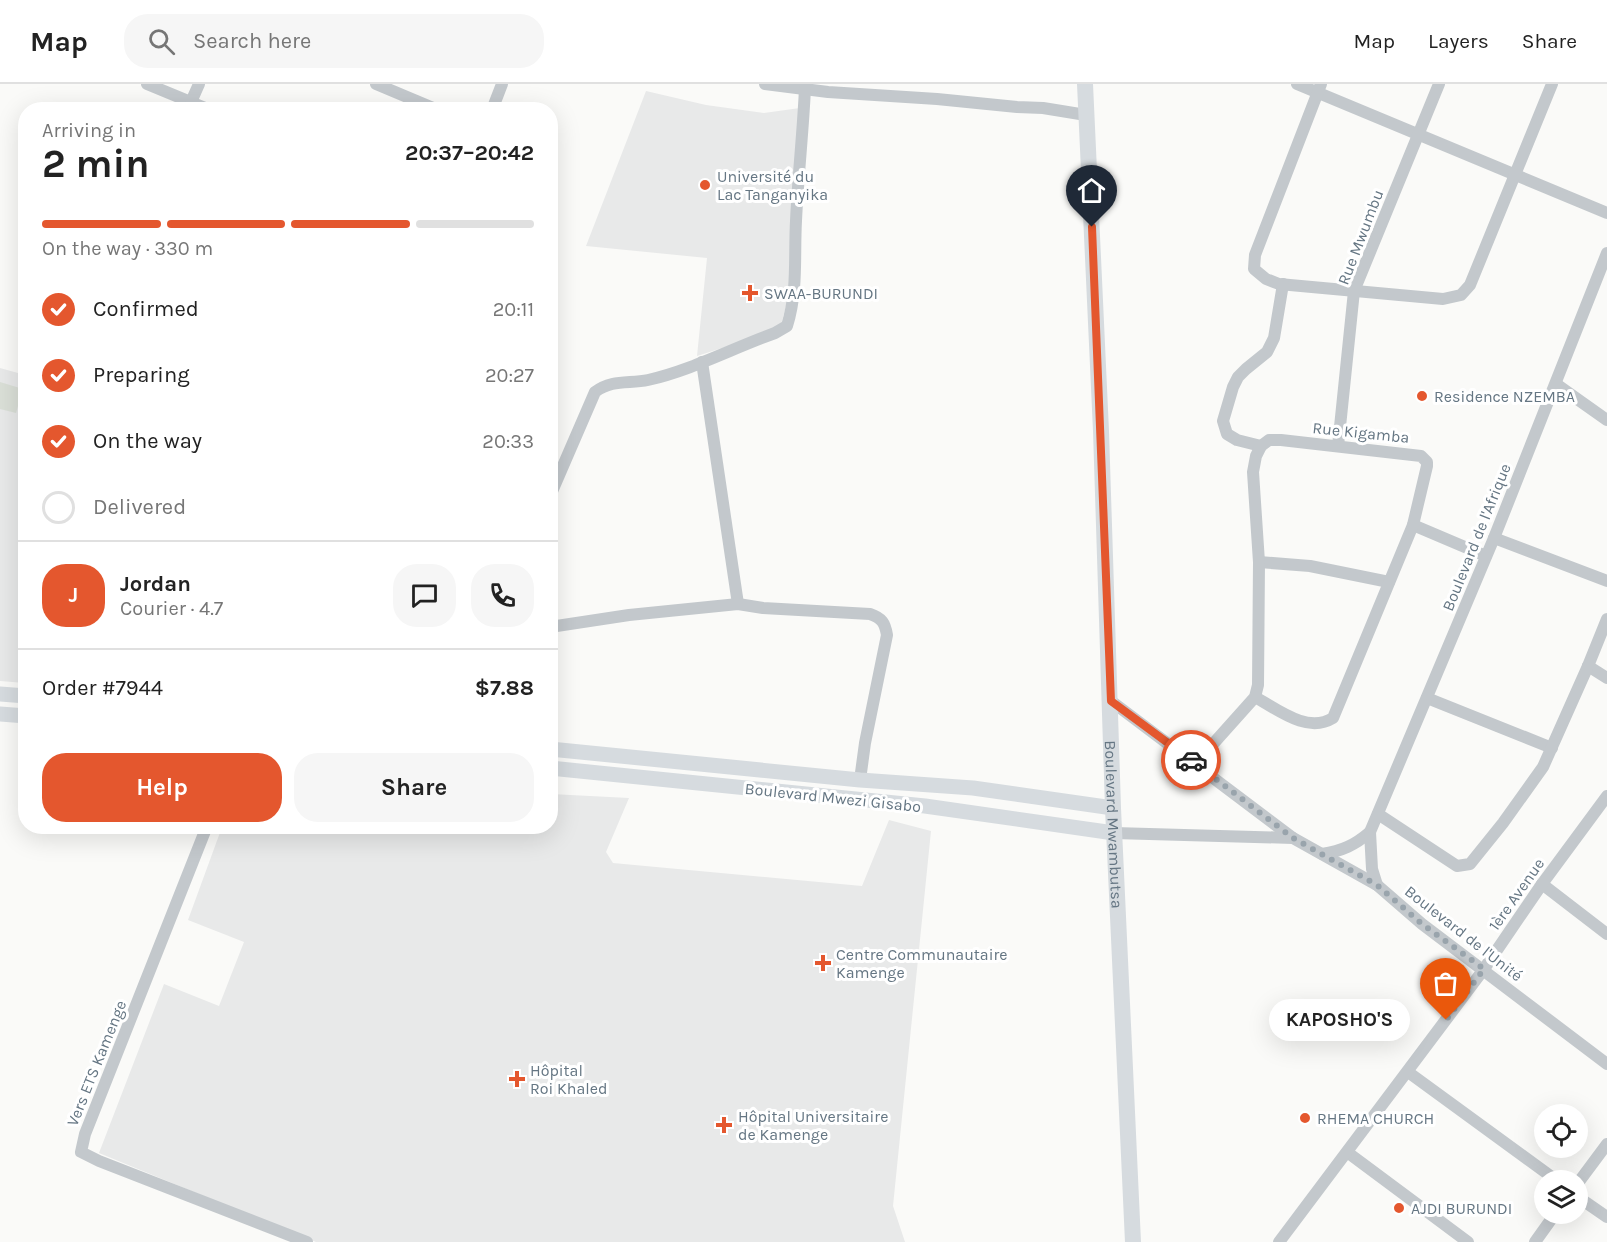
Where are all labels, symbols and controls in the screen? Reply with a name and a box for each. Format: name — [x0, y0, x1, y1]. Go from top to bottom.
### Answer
search box — [124, 14, 544, 68]
text: Map — [30, 25, 88, 58]
icon: search — [145, 25, 178, 58]
text: Search here — [193, 28, 311, 54]
text: Map — [1353, 29, 1395, 53]
text: Layers — [1428, 29, 1489, 53]
text: Share — [1522, 29, 1577, 53]
text: Arriving in — [42, 119, 136, 142]
text: 20:37–20:42 — [405, 140, 534, 166]
text: 2 min — [42, 141, 150, 187]
pin — [1066, 165, 1117, 227]
place label: Université du Lac Tanganyika — [717, 167, 828, 204]
icon: home — [1075, 174, 1108, 207]
marker: Université du Lac Tanganyika — [698, 178, 712, 192]
street label: Rue Mwumbu — [1334, 187, 1387, 287]
text: On the way · 330 m — [42, 237, 213, 260]
marker: SWAA-BURUNDI — [741, 284, 759, 302]
place label: SWAA-BURUNDI — [764, 284, 878, 303]
icon: check — [42, 293, 75, 326]
text: Confirmed — [93, 296, 199, 322]
text: 20:11 — [493, 298, 534, 321]
icon: check — [42, 359, 75, 392]
text: Preparing — [93, 362, 190, 388]
text: 20:27 — [485, 364, 534, 387]
place label: Residence NZEMBA — [1434, 387, 1575, 406]
marker: Residence NZEMBA — [1415, 389, 1429, 403]
street label: Rue Kigamba — [1312, 418, 1410, 447]
icon: check — [42, 425, 75, 458]
text: On the way — [93, 428, 202, 454]
text: 20:33 — [482, 430, 534, 453]
street label: Boulevard de l'Afrique — [1438, 461, 1515, 614]
text: Delivered — [93, 494, 186, 520]
button: chat — [393, 564, 456, 627]
button: phone — [471, 564, 534, 627]
text: Jordan — [120, 571, 191, 597]
text: J — [69, 582, 78, 608]
text: Courier · 4.7 — [120, 597, 223, 620]
text: Order #7944 — [42, 675, 163, 701]
text: $7.88 — [475, 675, 534, 701]
courier — [1161, 730, 1221, 790]
street label: Boulevard Mwambutsa — [1101, 740, 1127, 909]
icon: car — [1175, 744, 1208, 777]
button: Help — [42, 753, 282, 822]
button: Share — [294, 753, 534, 822]
street label: Boulevard Mwezi Gisabo — [744, 779, 922, 816]
street label: 1ère Avenue — [1485, 854, 1548, 934]
street label: Boulevard de l'Unité — [1401, 882, 1526, 985]
place label: Centre Communautaire Kamenge — [836, 945, 1007, 982]
marker: Centre Communautaire Kamenge — [814, 954, 832, 972]
pin — [1420, 958, 1471, 1020]
icon: bag — [1429, 967, 1462, 1000]
street label: Vers ETS Kamenge — [63, 998, 130, 1129]
callout: KAPOSHO'S — [1269, 999, 1410, 1041]
text: KAPOSHO'S — [1286, 1008, 1393, 1031]
place label: Hôpital Roi Khaled — [530, 1061, 607, 1098]
marker: Hôpital Roi Khaled — [508, 1070, 526, 1088]
map controls — [1534, 1104, 1588, 1224]
button: locate — [1534, 1104, 1588, 1158]
place label: Hôpital Universitaire de Kamenge — [738, 1107, 888, 1144]
place label: RHEMA CHURCH — [1317, 1109, 1434, 1128]
marker: RHEMA CHURCH — [1298, 1111, 1312, 1125]
marker: Hôpital Universitaire de Kamenge — [715, 1116, 733, 1134]
button: layers — [1534, 1170, 1588, 1224]
place label: AJDI BURUNDI — [1411, 1199, 1512, 1218]
marker: AJDI BURUNDI — [1392, 1201, 1406, 1215]

